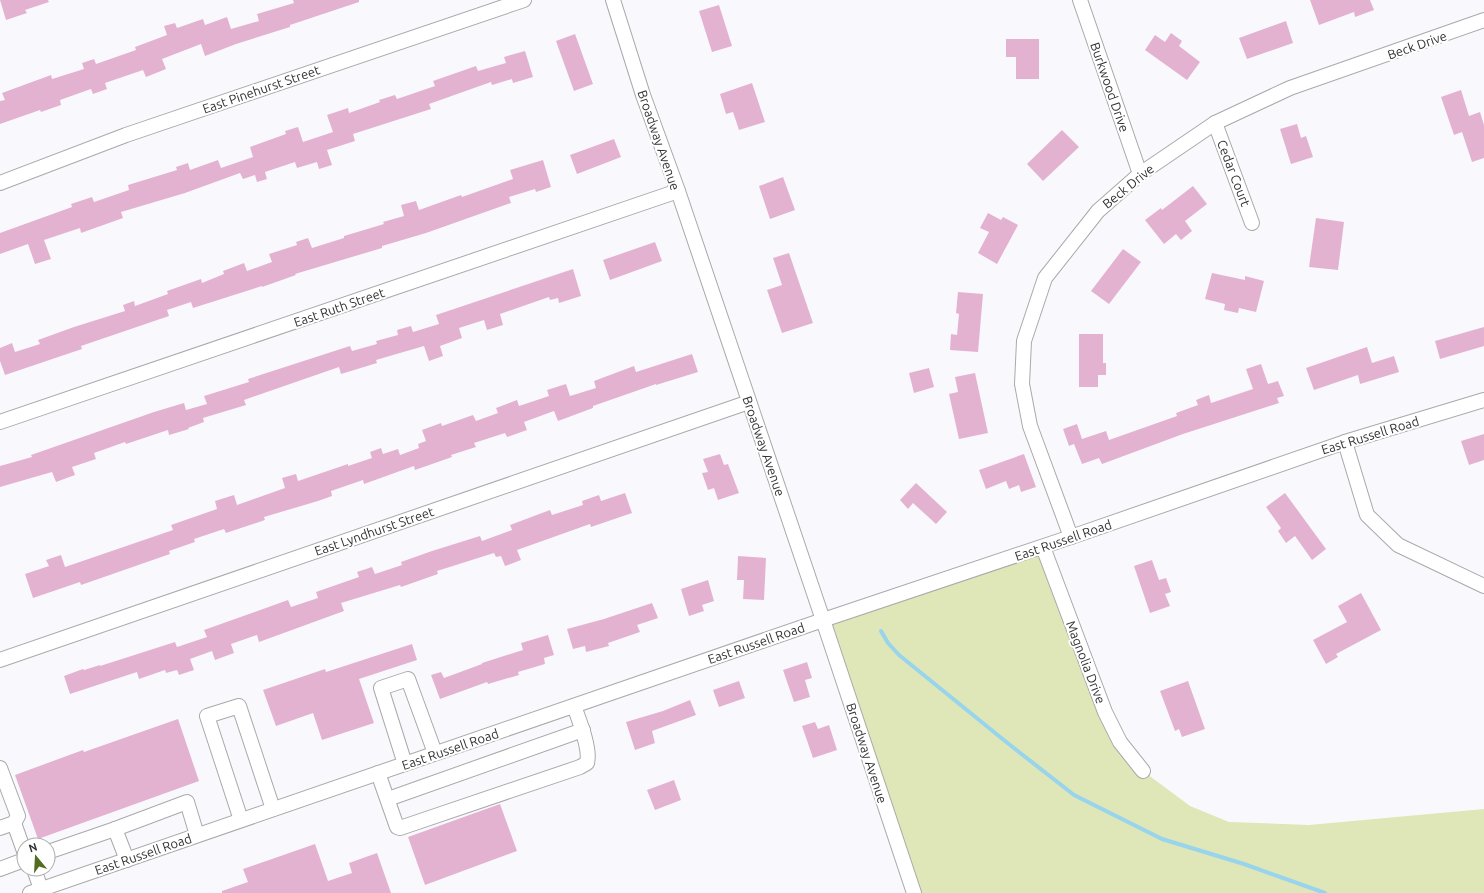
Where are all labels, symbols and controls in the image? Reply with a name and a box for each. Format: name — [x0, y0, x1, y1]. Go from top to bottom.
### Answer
street label: Beck Drive — [1386, 28, 1448, 62]
street label: Burkwood Drive — [1088, 40, 1132, 134]
street label: East Pinehurst Street — [201, 62, 321, 116]
street label: Broadway Avenue — [635, 88, 683, 192]
street label: Cedar Court — [1215, 138, 1253, 208]
street label: Beck Drive — [1100, 161, 1156, 211]
street label: East Ruth Street — [292, 285, 386, 329]
street label: Broadway Avenue — [740, 394, 788, 498]
street label: East Russell Road — [1319, 413, 1421, 457]
street label: East Lyndhurst Street — [313, 504, 435, 558]
street label: East Russell Road — [1013, 517, 1113, 563]
street label: Magnolia Drive — [1064, 619, 1108, 705]
street label: East Russell Road — [706, 620, 806, 666]
street label: Broadway Avenue — [844, 701, 890, 805]
street label: East Russell Road — [400, 726, 500, 772]
street label: East Russell Road — [93, 831, 193, 877]
north arrow — [16, 837, 56, 877]
text: N — [27, 841, 39, 854]

